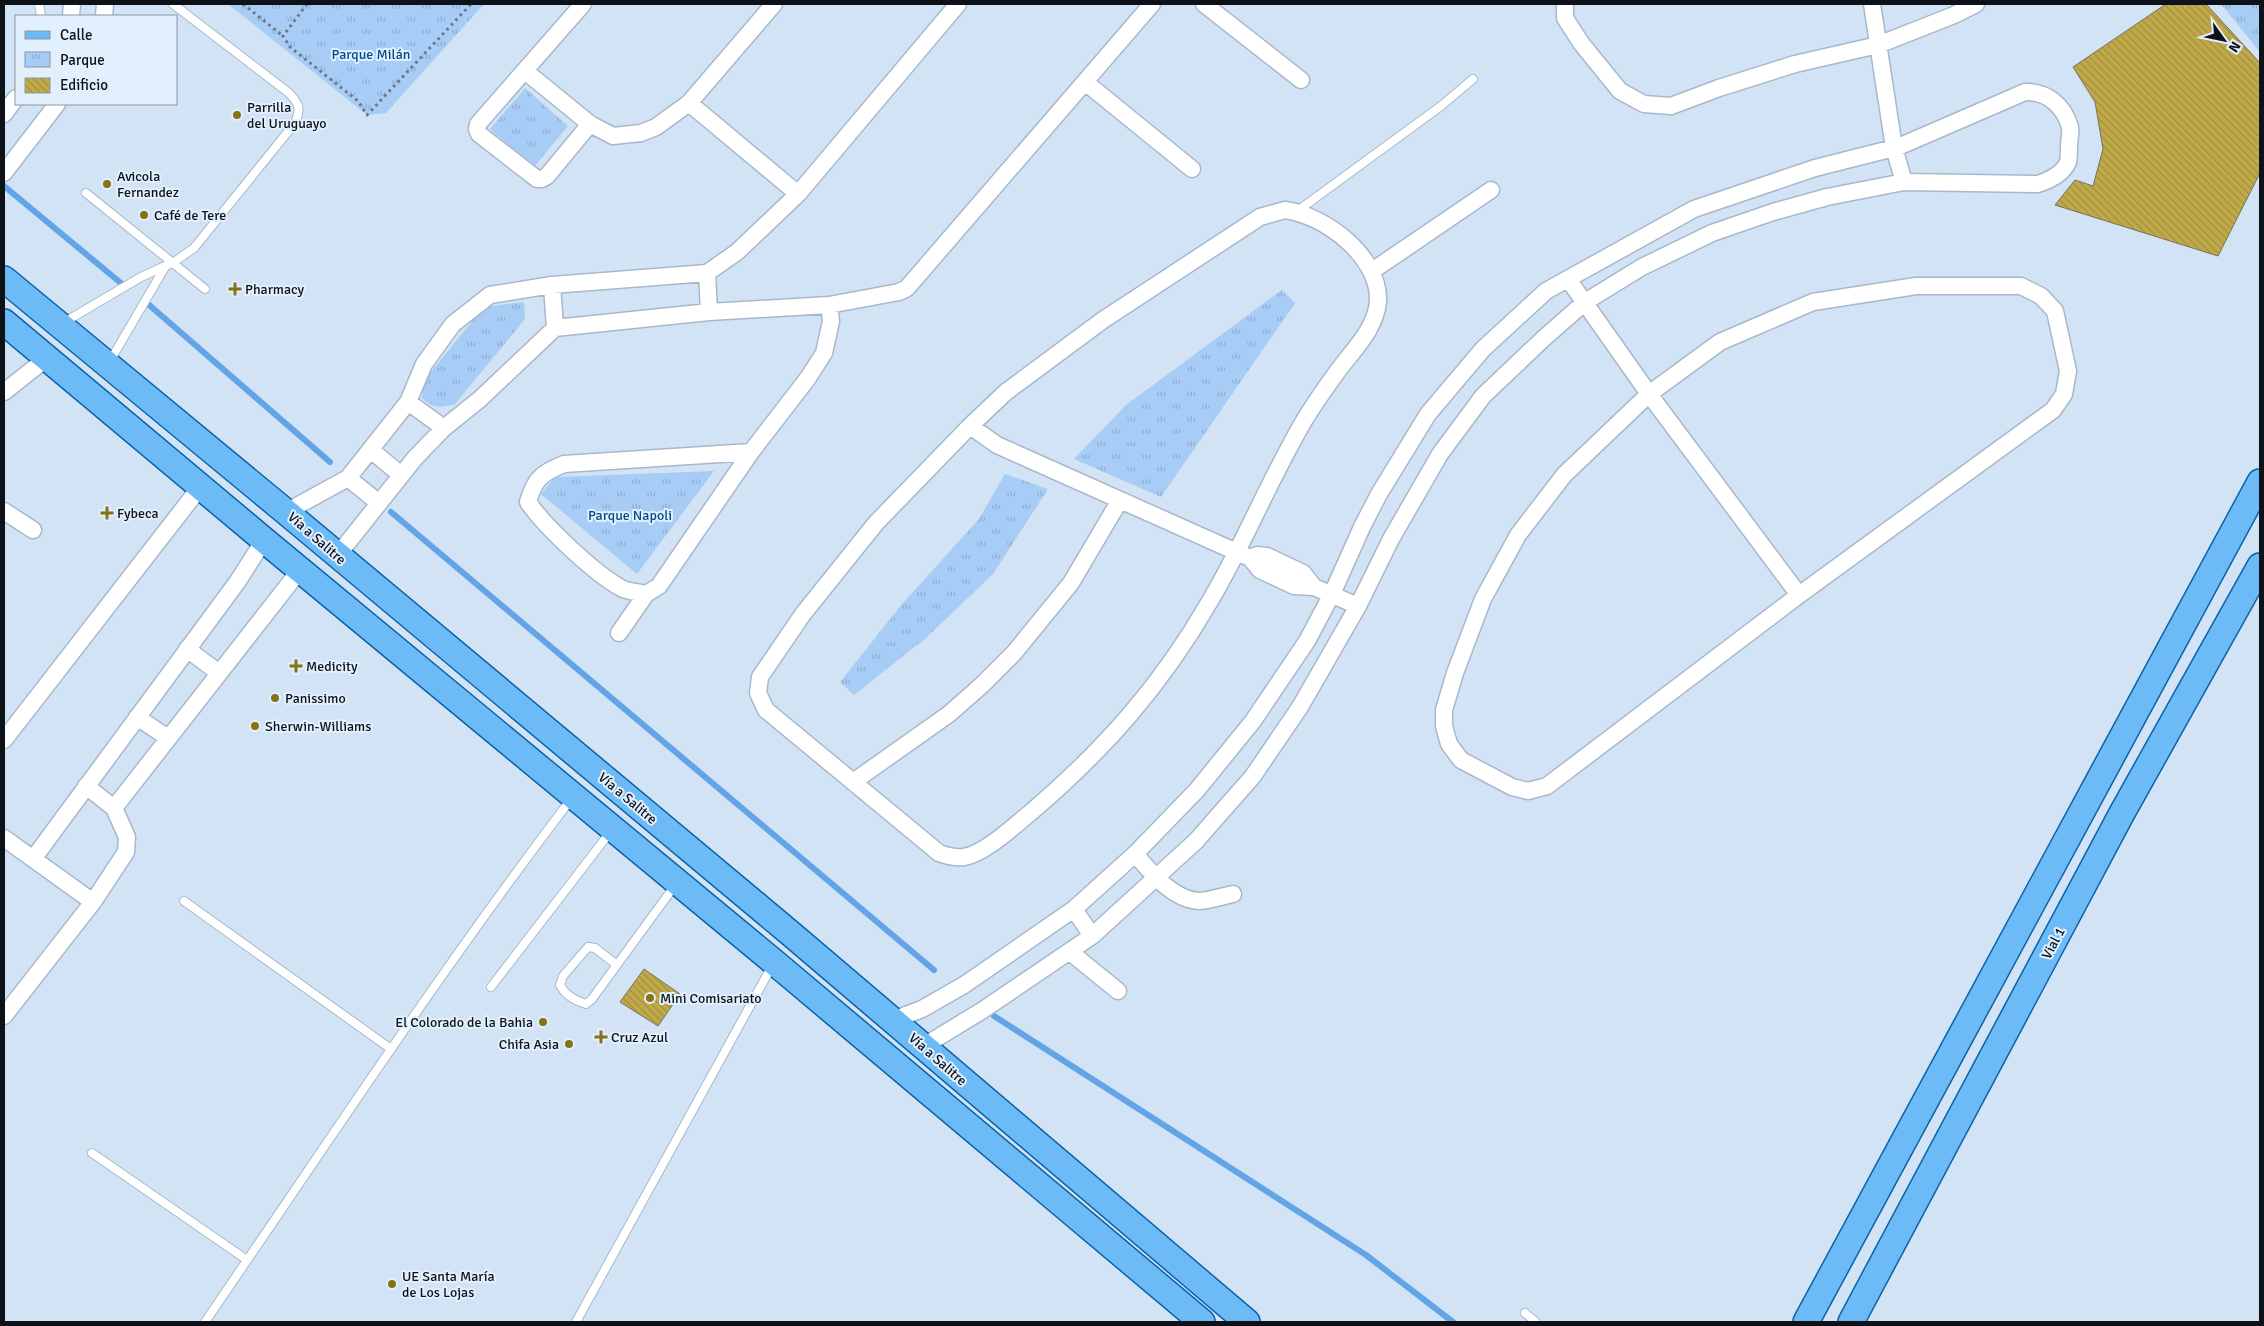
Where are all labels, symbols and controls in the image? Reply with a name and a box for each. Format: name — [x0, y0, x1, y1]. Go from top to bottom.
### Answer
legend — [15, 15, 178, 105]
north arrow — [2199, 15, 2249, 65]
text: Calle — [60, 26, 93, 44]
text: N — [2225, 38, 2244, 56]
park label: Parque Milán — [332, 46, 410, 63]
text: Parque — [60, 51, 105, 69]
text: Edificio — [60, 76, 108, 94]
place label: Parrilla del Uruguayo — [247, 99, 326, 132]
marker: Parrilla del Uruguayo — [231, 109, 243, 121]
place label: Avicola Fernandez — [117, 168, 179, 201]
marker: Avicola Fernandez — [101, 178, 113, 190]
place label: Café de Tere — [154, 207, 226, 224]
marker: Café de Tere — [138, 209, 150, 221]
place label: Pharmacy — [245, 281, 305, 298]
marker: Pharmacy — [229, 283, 241, 295]
place label: Fybeca — [117, 505, 159, 522]
marker: Fybeca — [101, 507, 113, 519]
park label: Parque Napoli — [588, 507, 672, 524]
street label: Vía a Salitre — [284, 508, 349, 568]
place label: Medicity — [306, 658, 358, 675]
marker: Medicity — [290, 660, 302, 672]
place label: Panissimo — [285, 690, 346, 707]
marker: Panissimo — [269, 692, 281, 704]
place label: Sherwin-Williams — [265, 718, 371, 735]
marker: Sherwin-Williams — [249, 720, 261, 732]
street label: Vía a Salitre — [595, 769, 661, 828]
street label: Vial 1 — [2038, 924, 2069, 962]
place label: Mini Comisariato — [660, 990, 762, 1007]
marker: Mini Comisariato — [644, 992, 656, 1004]
place label: El Colorado de la Bahia — [395, 1014, 533, 1031]
marker: El Colorado de la Bahia — [537, 1016, 549, 1028]
place label: Cruz Azul — [611, 1029, 668, 1046]
street label: Vía a Salitre — [905, 1029, 970, 1089]
marker: Cruz Azul — [595, 1031, 607, 1043]
place label: Chifa Asia — [499, 1036, 559, 1053]
marker: Chifa Asia — [563, 1038, 575, 1050]
place label: UE Santa María de Los Lojas — [402, 1268, 495, 1301]
marker: UE Santa María de Los Lojas — [386, 1278, 398, 1290]

